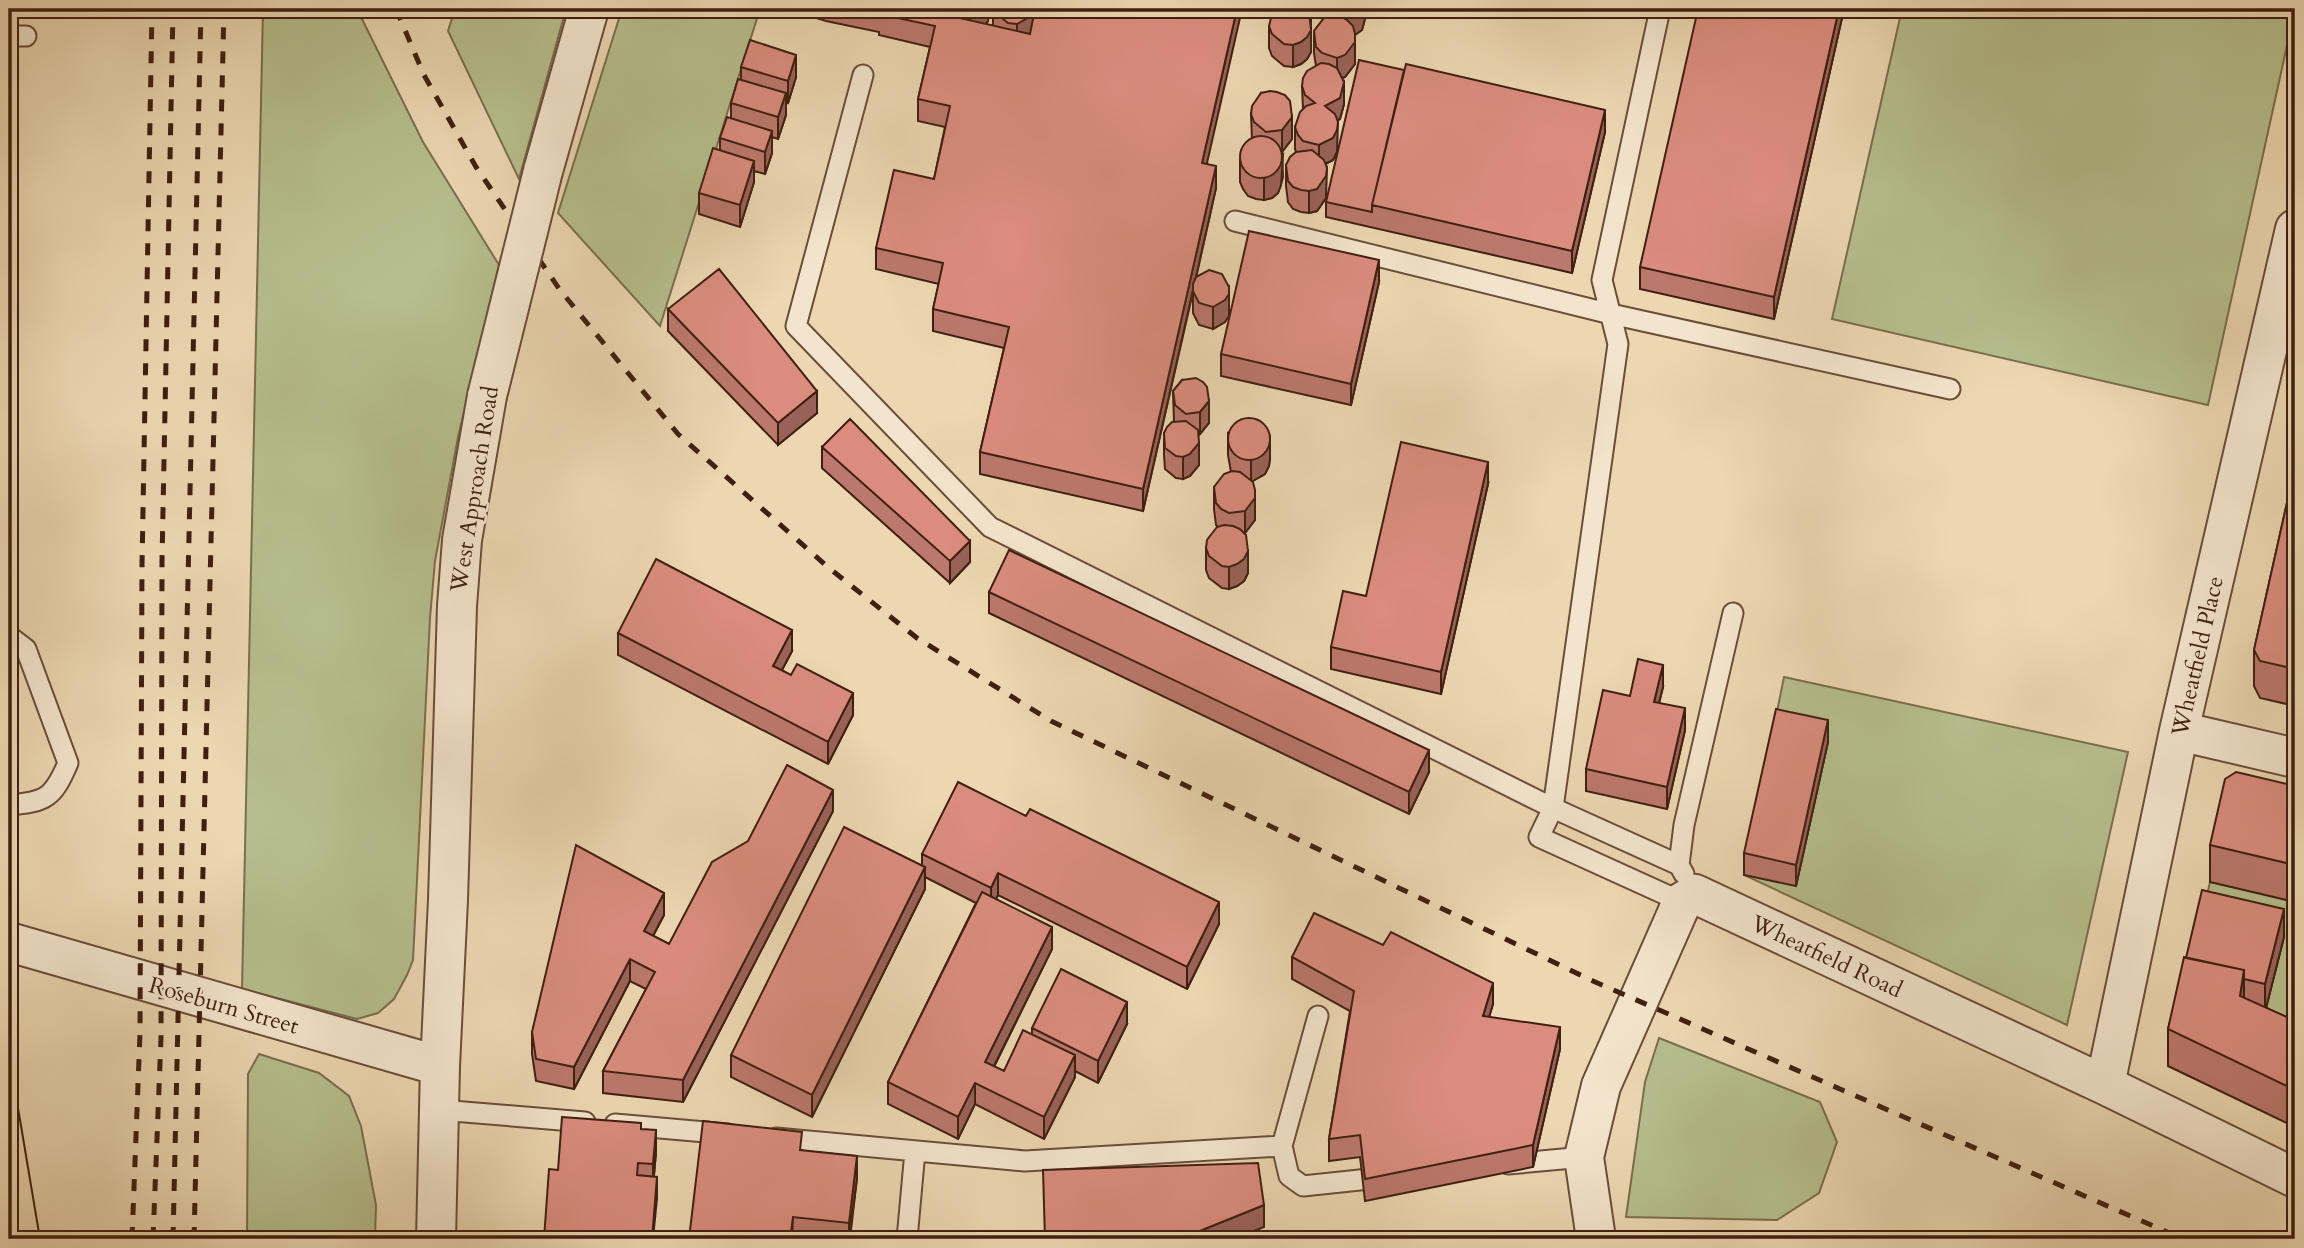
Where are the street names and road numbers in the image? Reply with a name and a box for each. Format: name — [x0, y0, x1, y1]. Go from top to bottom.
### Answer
street label: West Approach Road — [443, 383, 506, 595]
street label: Wheatfield Place — [2164, 573, 2231, 740]
street label: Wheatfield Road — [1745, 907, 1908, 1005]
street label: Roseburn Street — [145, 969, 302, 1042]

